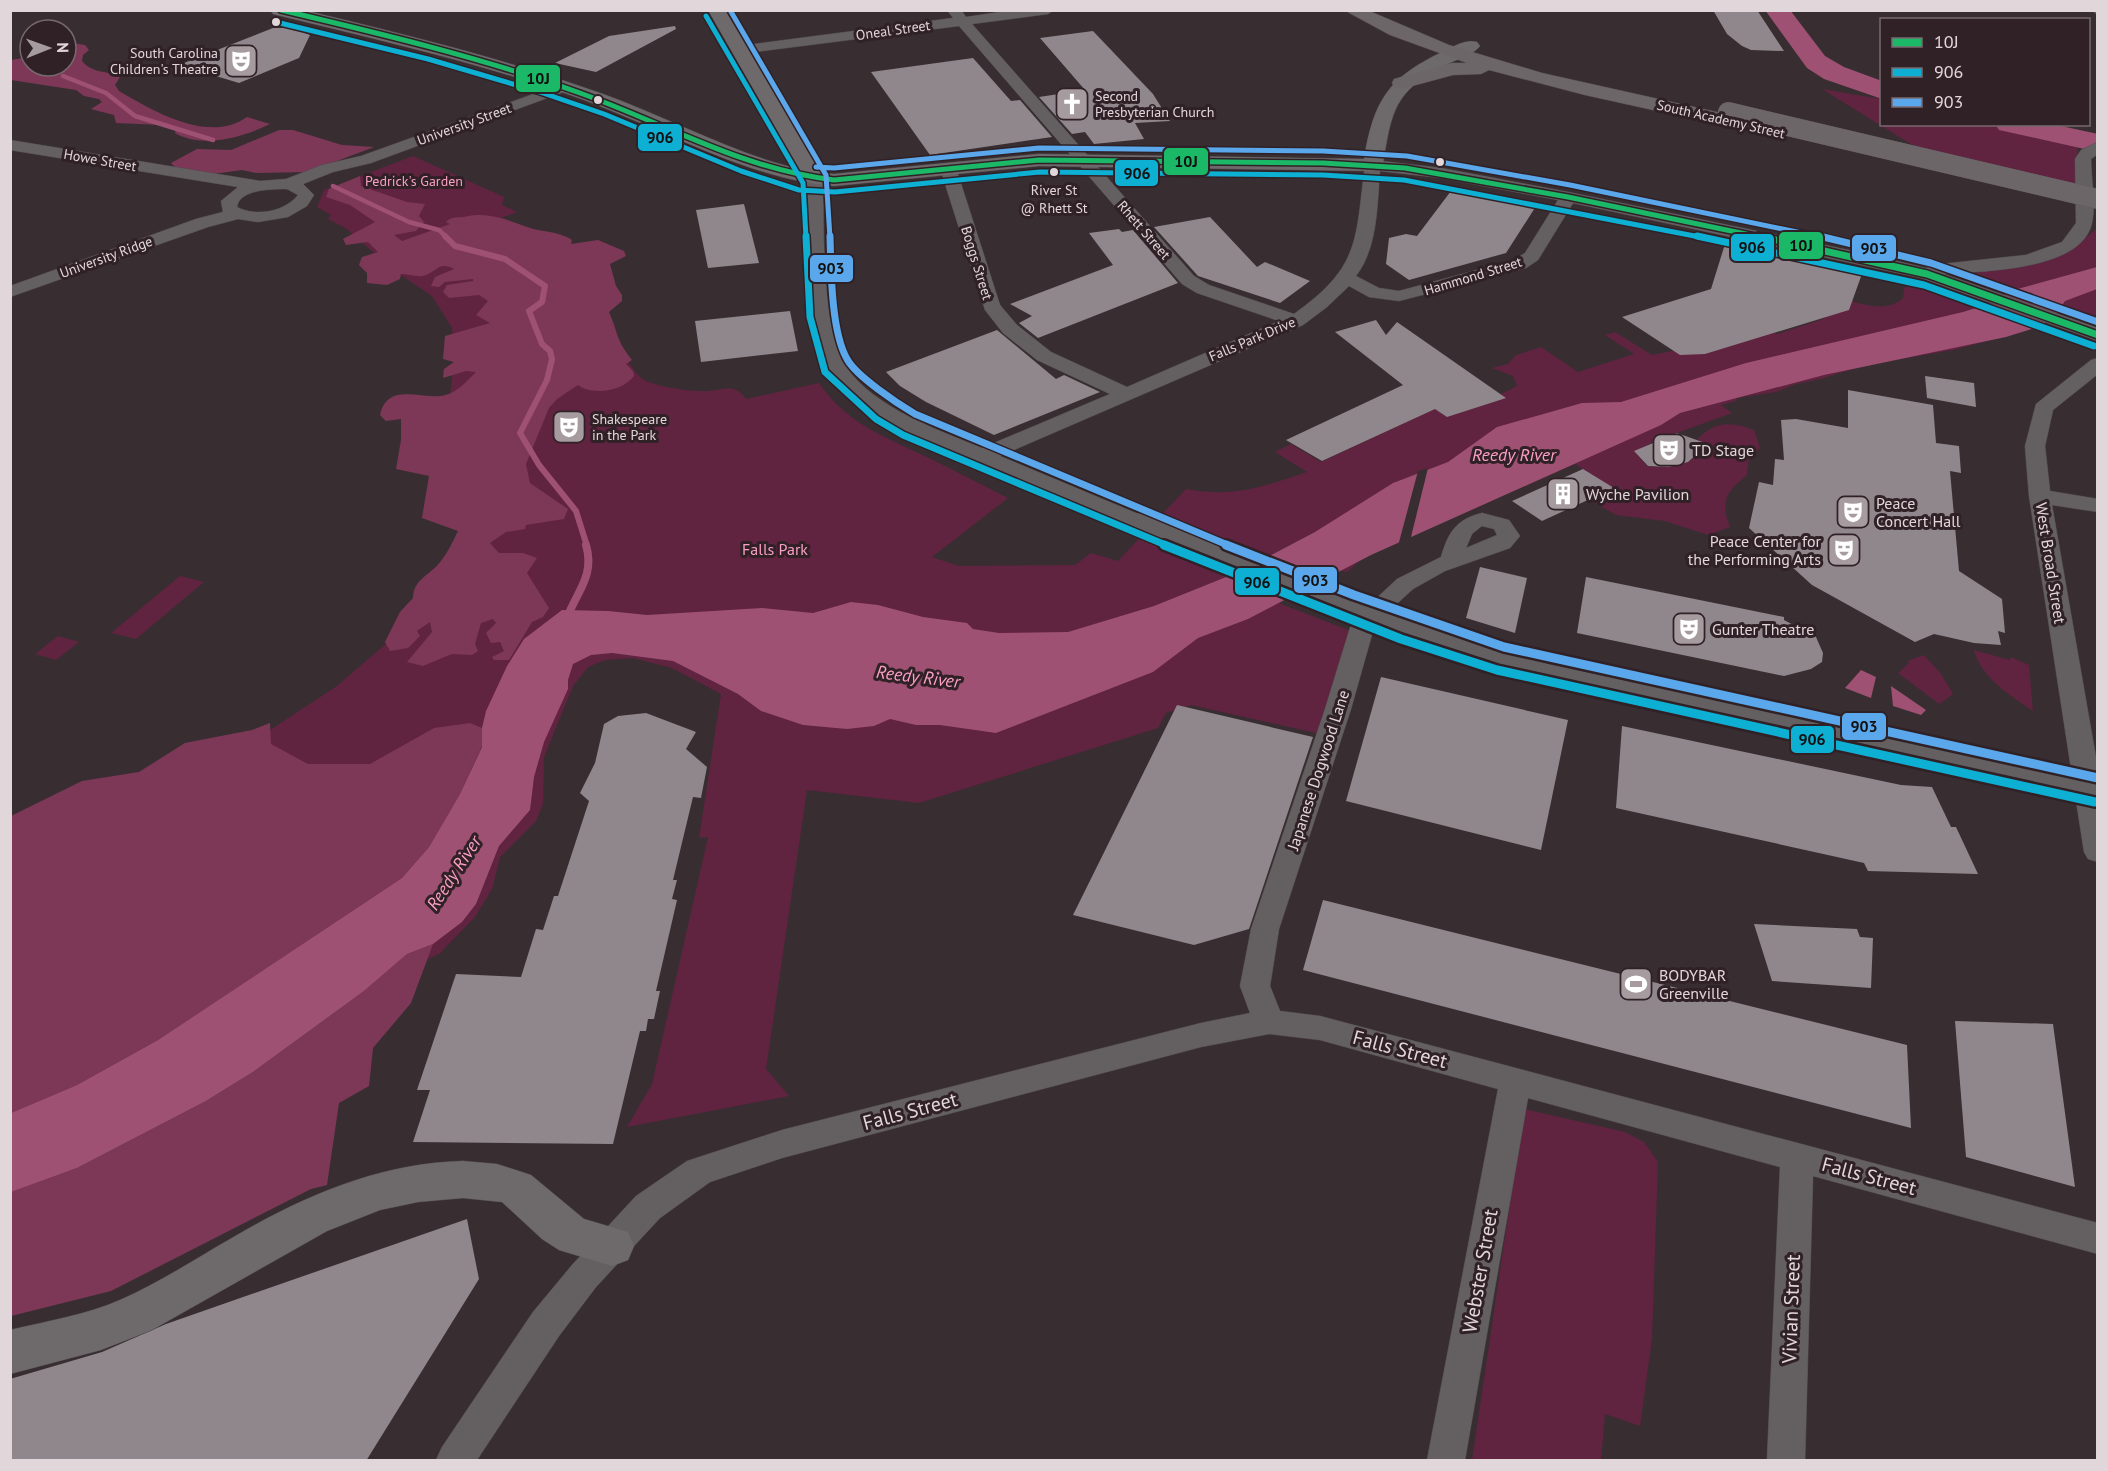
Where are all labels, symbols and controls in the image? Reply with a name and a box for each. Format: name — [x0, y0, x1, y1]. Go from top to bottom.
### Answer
unlabelled marker — [270, 16, 282, 28]
street label: Oneal Street — [855, 16, 932, 44]
north arrow — [18, 18, 78, 78]
legend — [1880, 18, 2090, 126]
text: 10J — [1934, 30, 1959, 53]
text: N — [53, 42, 73, 53]
theatre icon: South Carolina Children's Theatre — [223, 43, 259, 79]
place label: South Carolina Children's Theatre — [110, 44, 218, 78]
text: 906 — [1934, 60, 1963, 83]
line badge: 10J — [515, 64, 561, 93]
text: 10J — [526, 68, 550, 88]
church icon: Second Presbyterian Church — [1054, 86, 1090, 122]
place label: Second Presbyterian Church — [1095, 87, 1215, 121]
text: 903 — [1934, 90, 1963, 113]
unlabelled marker — [592, 94, 604, 106]
street label: South Academy Street — [1655, 95, 1787, 143]
street label: University Street — [414, 99, 514, 149]
line badge: 906 — [637, 123, 683, 152]
text: 906 — [646, 127, 674, 147]
street label: Howe Street — [62, 145, 138, 175]
line badge: 10J — [1163, 147, 1209, 176]
text: 10J — [1174, 151, 1198, 171]
unlabelled marker — [1434, 156, 1446, 168]
line badge: 906 — [1114, 159, 1159, 187]
text: 906 — [1123, 163, 1151, 183]
marker: River St @ Rhett St — [1048, 166, 1060, 178]
park label: Pedrick's Garden — [365, 172, 463, 190]
place label: River St @ Rhett St — [1020, 181, 1088, 217]
street label: Rhett Street — [1114, 197, 1175, 263]
street label: Boggs Street — [957, 224, 997, 302]
line badge: 10J — [1778, 231, 1824, 260]
street label: University Ridge — [57, 232, 155, 282]
line badge: 906 — [1730, 233, 1775, 262]
line badge: 903 — [1851, 234, 1897, 262]
text: 10J — [1789, 235, 1813, 255]
text: 906 — [1738, 237, 1766, 257]
text: 903 — [1860, 238, 1888, 258]
street label: Hammond Street — [1422, 253, 1524, 299]
line badge: 903 — [809, 254, 854, 283]
text: 903 — [817, 258, 845, 278]
street label: Falls Park Drive — [1206, 313, 1298, 365]
theatre icon: Shakespeare in the Park — [551, 409, 587, 445]
place label: Shakespeare in the Park — [592, 410, 667, 444]
theatre icon: TD Stage — [1651, 432, 1687, 468]
place label: TD Stage — [1692, 440, 1754, 460]
water label: Reedy River — [1472, 443, 1557, 466]
building icon: Wyche Pavilion — [1545, 476, 1581, 512]
place label: Wyche Pavilion — [1586, 484, 1689, 504]
place label: Peace Concert Hall — [1876, 493, 1961, 531]
theatre icon: Peace Concert Hall — [1835, 494, 1871, 530]
street label: West Broad Street — [2032, 501, 2071, 625]
place label: Peace Center for the Performing Arts — [1688, 531, 1822, 569]
theatre icon: Peace Center for the Performing Arts — [1826, 532, 1862, 568]
park label: Falls Park — [742, 539, 808, 559]
line badge: 903 — [1293, 566, 1338, 594]
line badge: 906 — [1234, 567, 1280, 596]
text: 903 — [1301, 570, 1329, 590]
text: 906 — [1243, 572, 1271, 592]
theatre icon: Gunter Theatre — [1671, 611, 1707, 647]
place label: Gunter Theatre — [1712, 619, 1814, 639]
water label: Reedy River — [875, 660, 962, 693]
street label: Japanese Dogwood Lane — [1282, 687, 1353, 854]
line badge: 903 — [1841, 712, 1887, 741]
text: 903 — [1850, 716, 1878, 736]
line badge: 906 — [1790, 725, 1835, 754]
text: 906 — [1798, 729, 1826, 749]
water label: Reedy River — [421, 830, 487, 914]
place label: BODYBAR Greenville — [1659, 965, 1729, 1003]
sports icon: BODYBAR Greenville — [1618, 966, 1654, 1002]
street label: Falls Street — [1350, 1024, 1450, 1074]
street label: Falls Street — [860, 1086, 960, 1136]
street label: Falls Street — [1819, 1151, 1919, 1201]
street label: Webster Street — [1456, 1207, 1504, 1335]
street label: Vivian Street — [1776, 1254, 1806, 1365]

